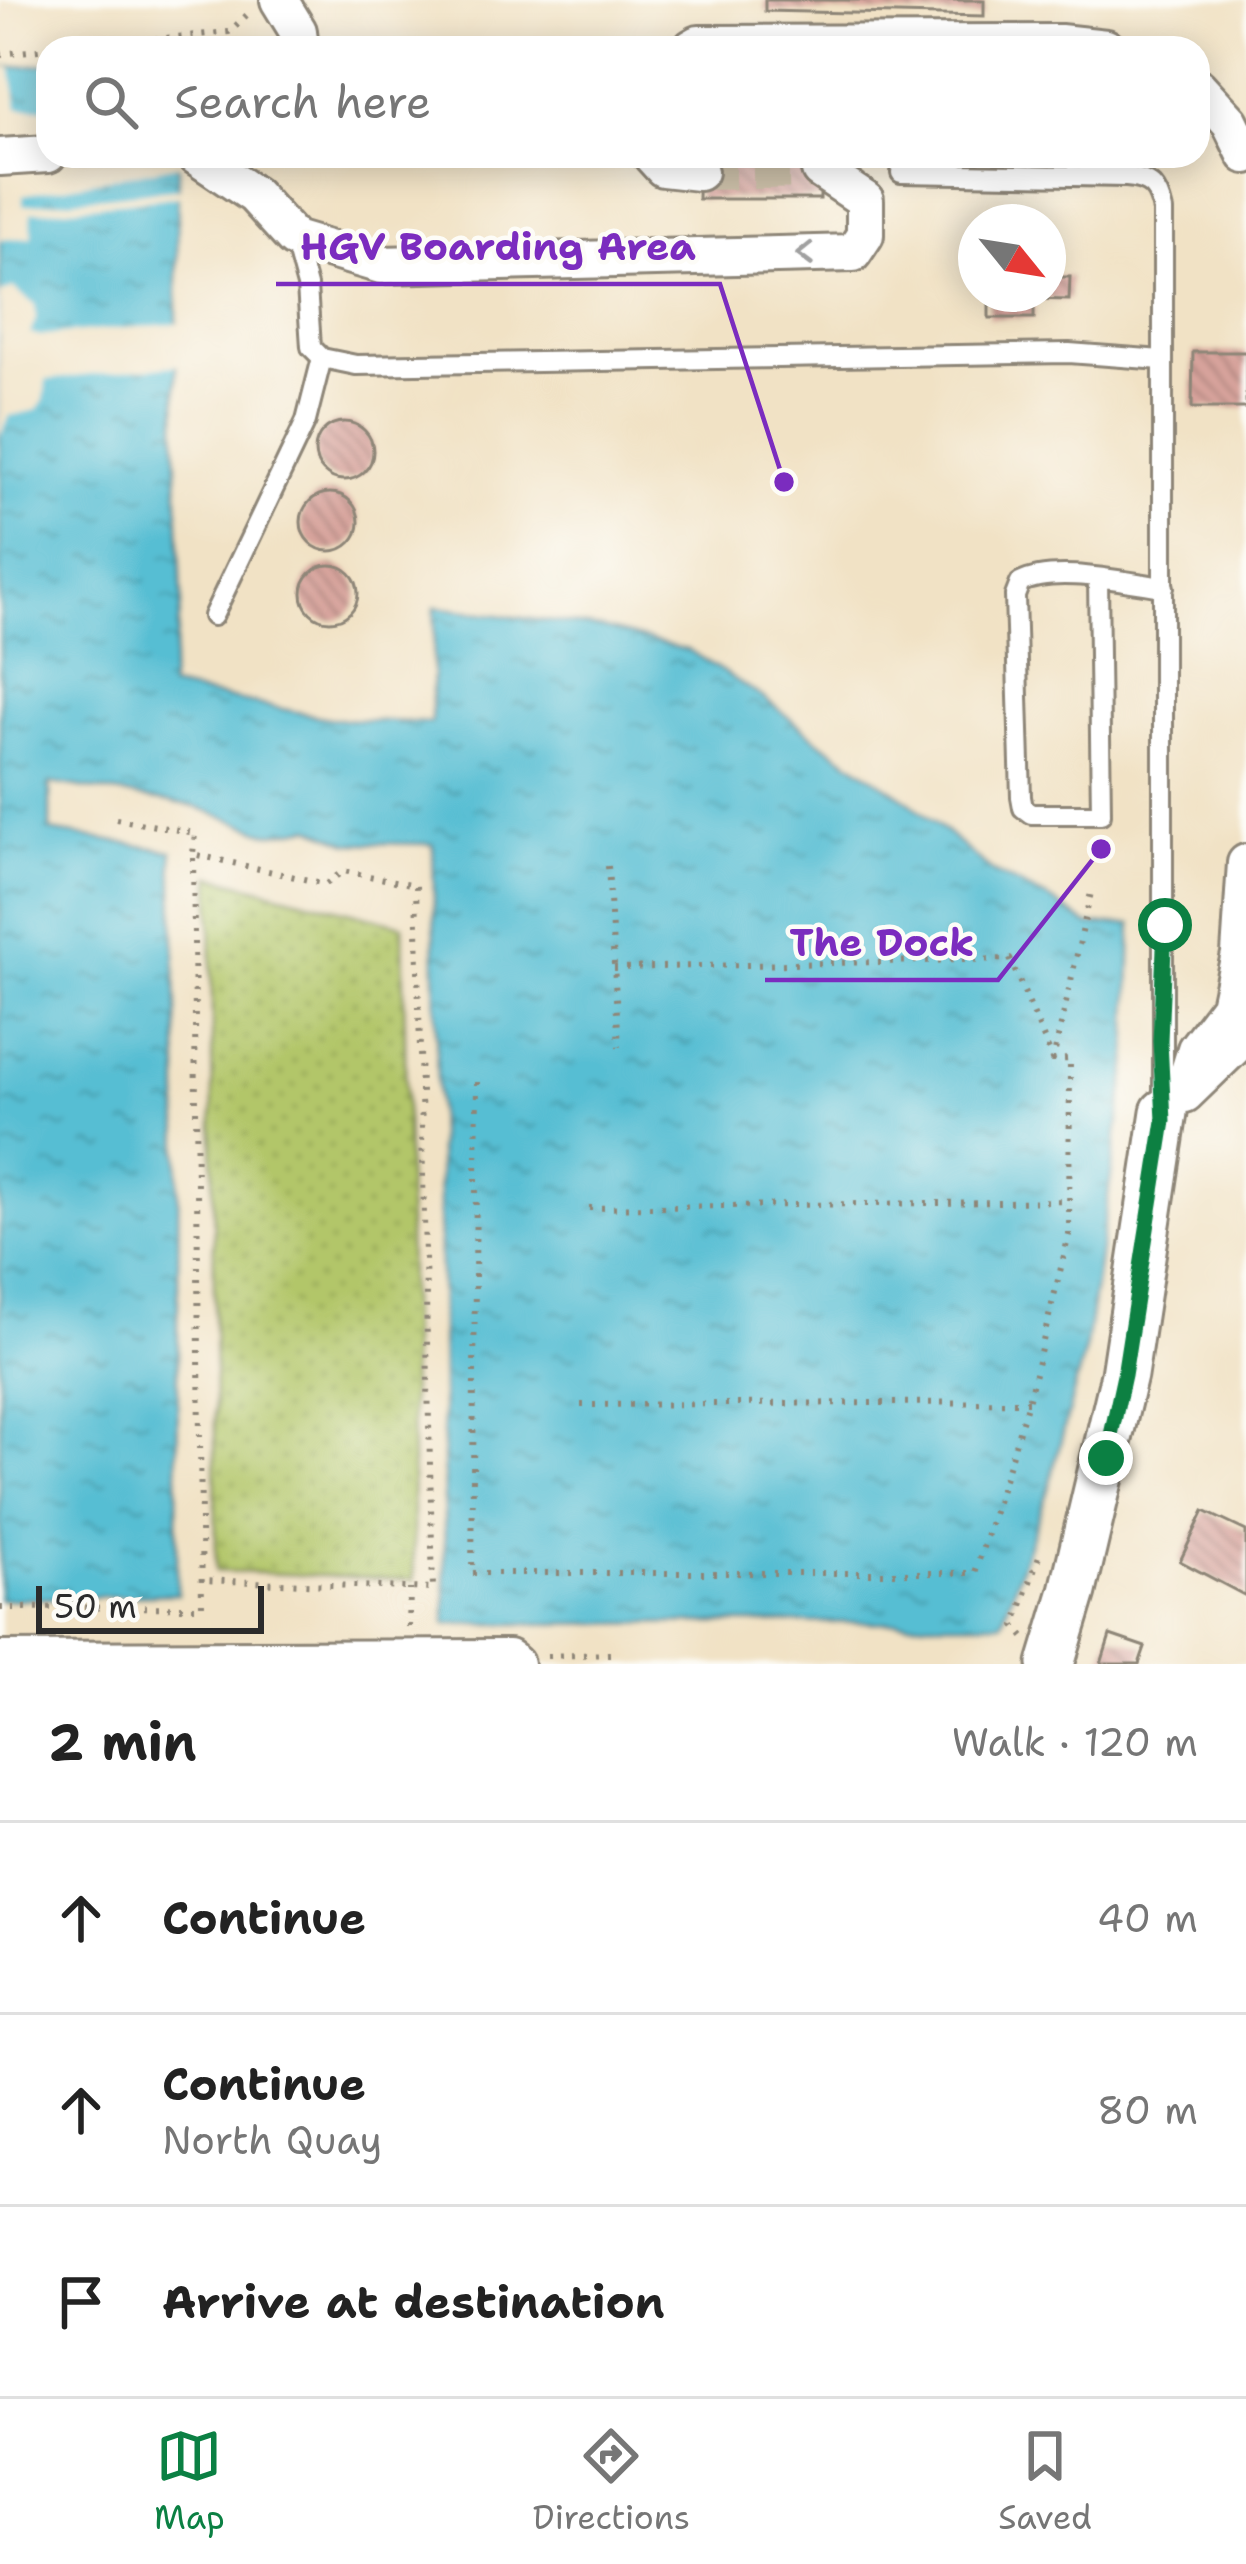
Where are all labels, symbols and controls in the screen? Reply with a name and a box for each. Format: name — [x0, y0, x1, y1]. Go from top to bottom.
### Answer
search box — [36, 36, 1210, 168]
icon: search — [78, 69, 144, 135]
text: Search here — [174, 72, 431, 132]
north arrow — [958, 204, 1066, 312]
callout: HGV Boarding Area — [276, 209, 720, 284]
text: HGV Boarding Area — [300, 220, 696, 272]
one-way arrow — [795, 241, 814, 267]
route start — [1138, 898, 1192, 952]
callout: The Dock — [765, 905, 998, 980]
text: The Dock — [790, 916, 974, 968]
route end — [1079, 1431, 1133, 1485]
scale bar — [36, 1580, 264, 1633]
text: 50 m — [54, 1584, 137, 1629]
text: 2 min — [48, 1708, 197, 1776]
text: Walk · 120 m — [952, 1716, 1198, 1768]
icon: ahead — [48, 1885, 114, 1951]
text: Continue — [162, 1888, 366, 1948]
text: 40 m — [1097, 1892, 1198, 1944]
text: Continue — [162, 2054, 366, 2114]
icon: ahead — [48, 2077, 114, 2143]
text: 80 m — [1097, 2084, 1198, 2136]
text: North Quay — [162, 2114, 382, 2166]
icon: arrive — [48, 2269, 114, 2335]
text: Arrive at destination — [162, 2272, 665, 2332]
tab: Map — [154, 2423, 225, 2540]
tab: Directions — [533, 2423, 690, 2540]
tab: Saved — [998, 2423, 1092, 2540]

